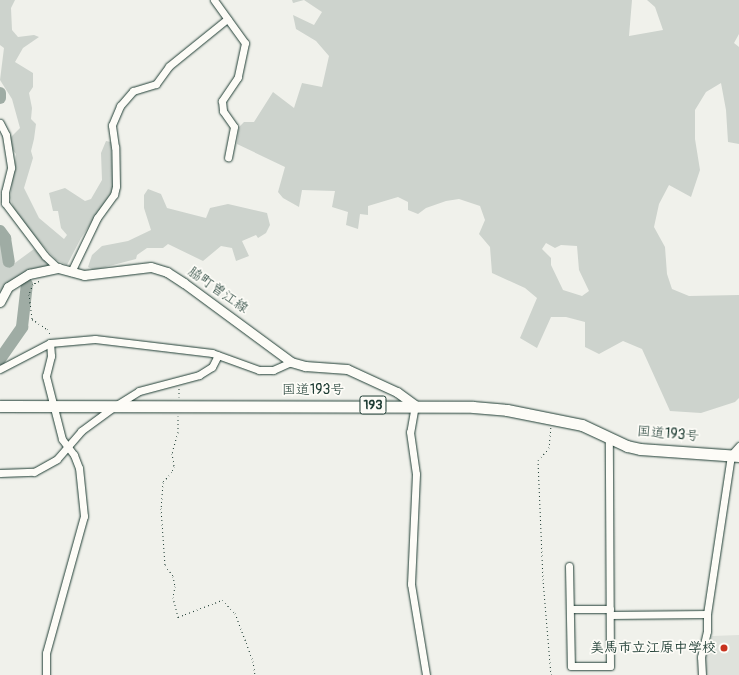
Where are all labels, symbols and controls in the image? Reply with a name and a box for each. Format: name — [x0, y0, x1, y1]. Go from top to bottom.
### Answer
street label: 脇町曽江線 — [185, 263, 251, 317]
street label: 国道193号 — [282, 382, 344, 398]
road number: 193 — [359, 394, 387, 416]
street label: 国道193号 — [636, 423, 700, 445]
place label: 美馬市立江原中学校 — [590, 640, 716, 656]
marker: 美馬市立江原中学校 — [719, 643, 729, 653]

